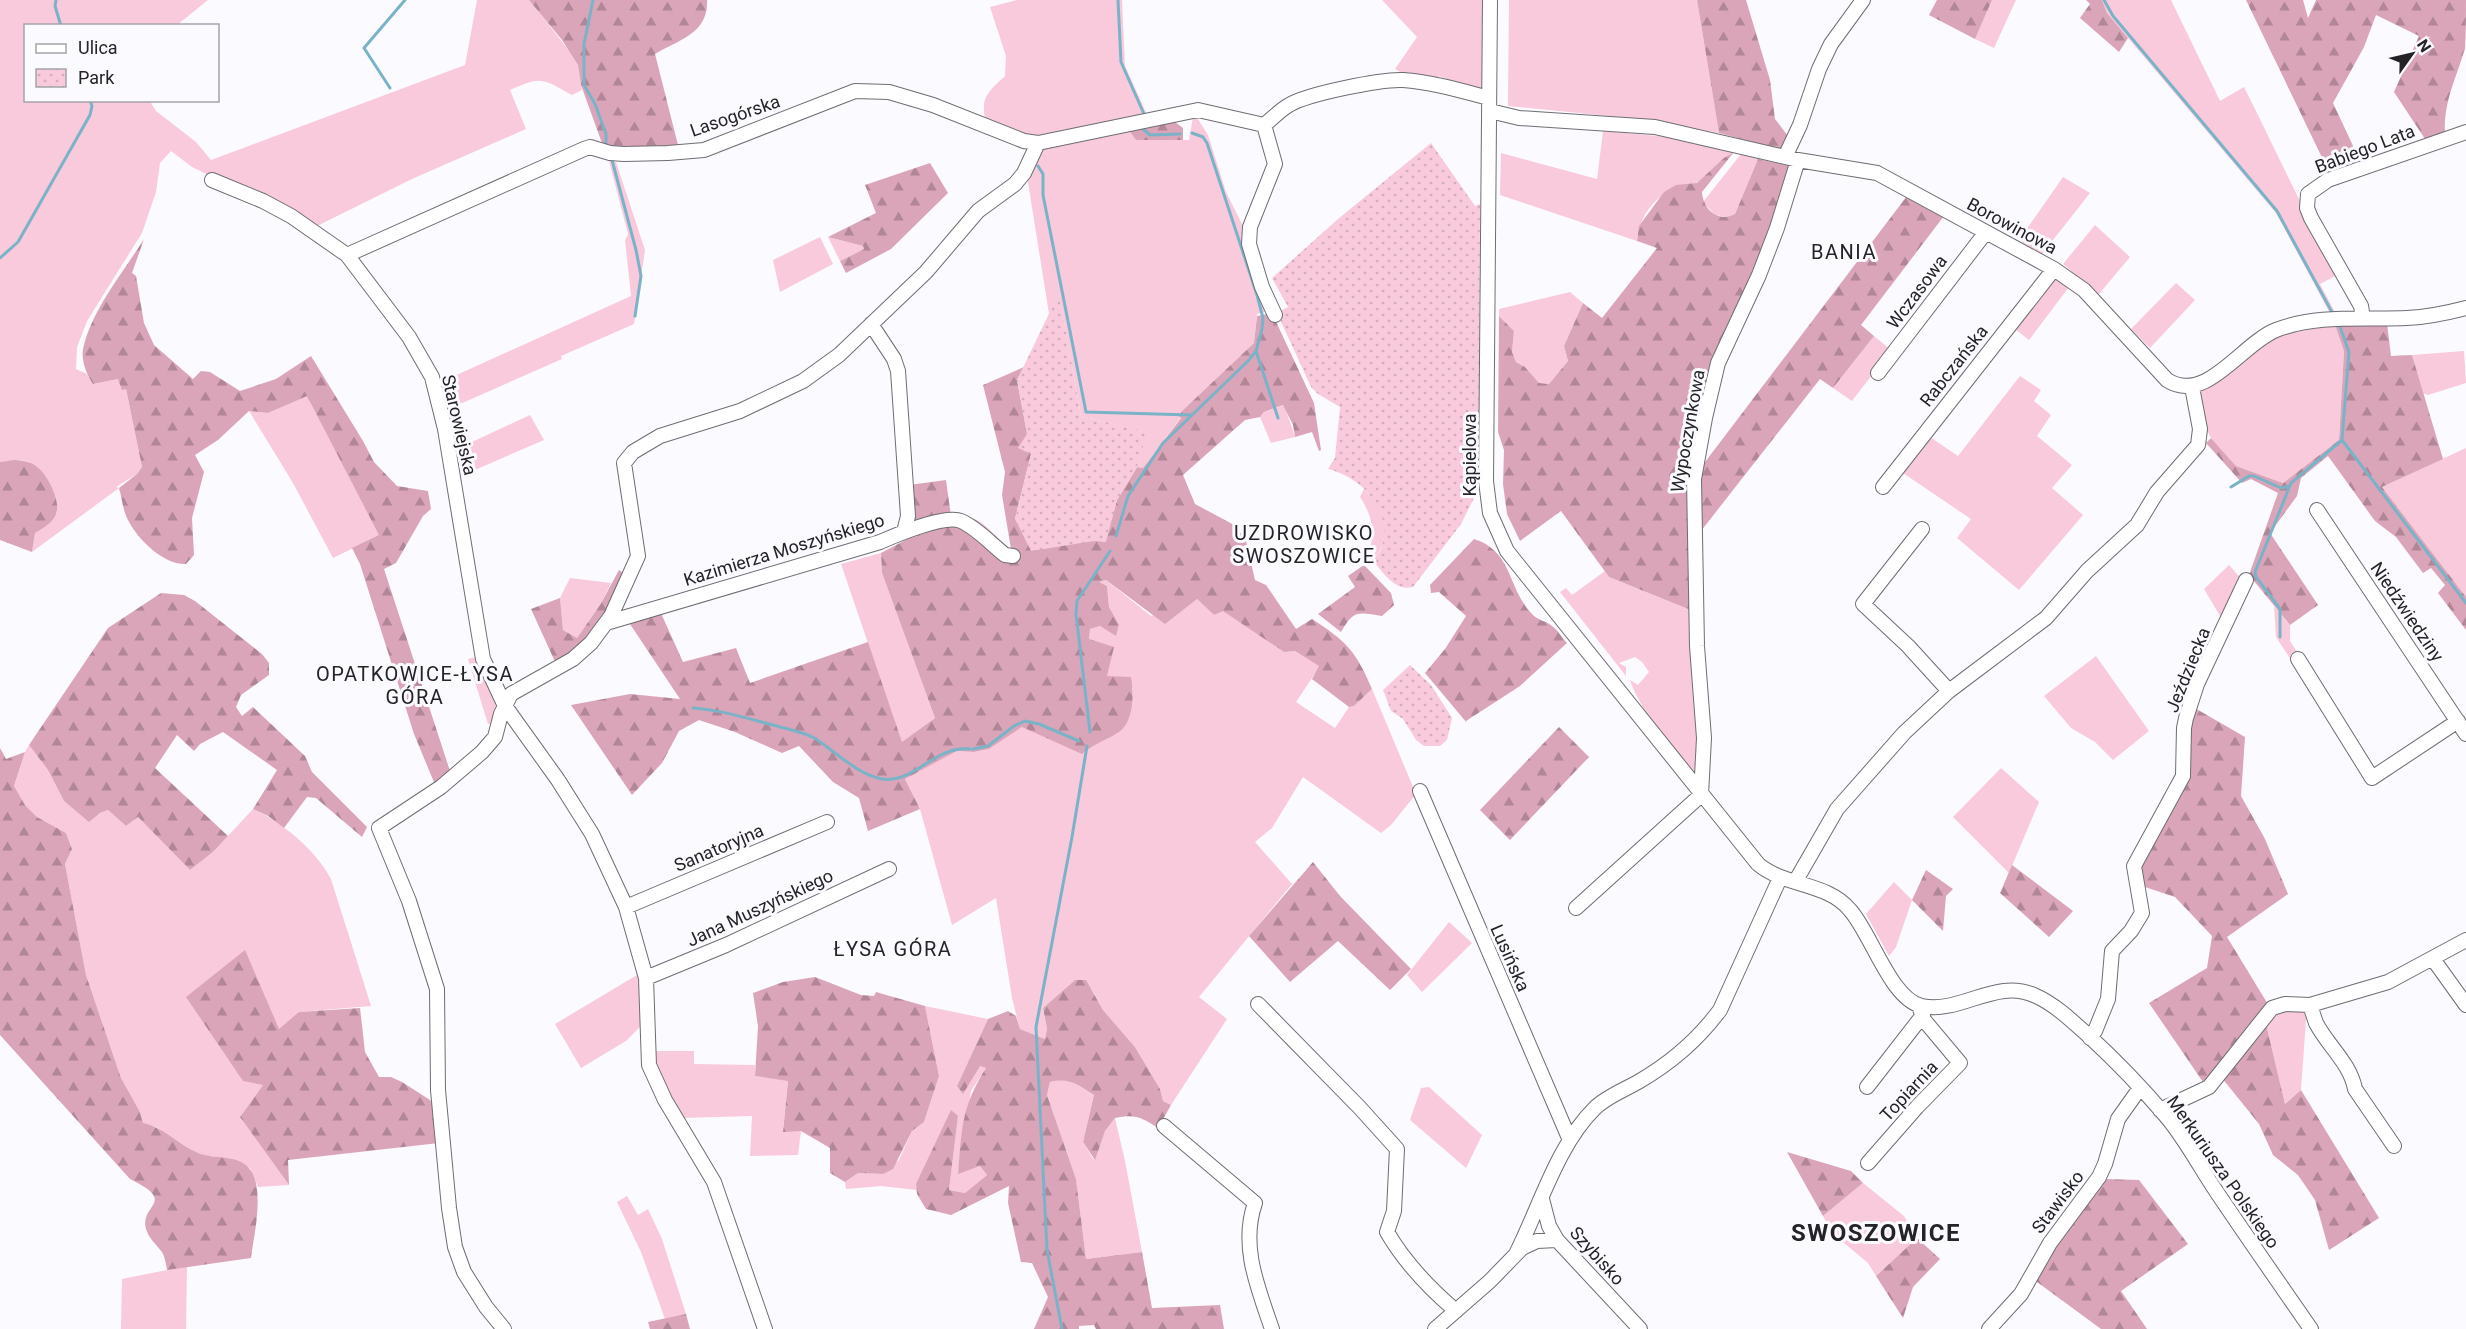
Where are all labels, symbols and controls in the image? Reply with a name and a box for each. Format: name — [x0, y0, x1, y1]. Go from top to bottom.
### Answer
legend — [24, 24, 219, 102]
north arrow — [2382, 24, 2442, 84]
text: N — [2413, 36, 2435, 56]
text: Ulica — [78, 37, 118, 58]
text: Park — [78, 67, 115, 88]
street label: Lasogórska — [687, 90, 783, 141]
street label: Babiego Lata — [2312, 120, 2418, 177]
street label: Borowinowa — [1964, 193, 2061, 258]
district label: BANIA — [1811, 240, 1877, 264]
street label: Wczasowa — [1882, 251, 1951, 333]
street label: Rabczańska — [1915, 321, 1992, 410]
street label: Wypoczynkowa — [1666, 368, 1709, 494]
street label: Starowiejska — [438, 373, 481, 477]
street label: Kąpielowa — [1459, 413, 1480, 497]
street label: Kazimierza Moszyńskiego — [681, 509, 887, 590]
district label: UZDROWISKO SWOSZOWICE — [1232, 521, 1376, 568]
street label: Niedźwiedziny — [2366, 558, 2449, 666]
street label: Jeździecka — [2161, 624, 2214, 715]
district label: OPATKOWICE-ŁYSA GÓRA — [316, 662, 514, 709]
street label: Sanatoryjna — [671, 819, 767, 876]
street label: Jana Muszyńskiego — [683, 864, 836, 951]
street label: Lusińska — [1486, 921, 1534, 995]
district label: ŁYSA GÓRA — [834, 937, 952, 961]
street label: Topiarnia — [1876, 1056, 1942, 1125]
street label: Merkuriusza Polskiego — [2163, 1091, 2284, 1252]
street label: Stawisko — [2027, 1166, 2088, 1237]
district label: SWOSZOWICE — [1791, 1219, 1961, 1247]
street label: Szybisko — [1566, 1222, 1629, 1289]

